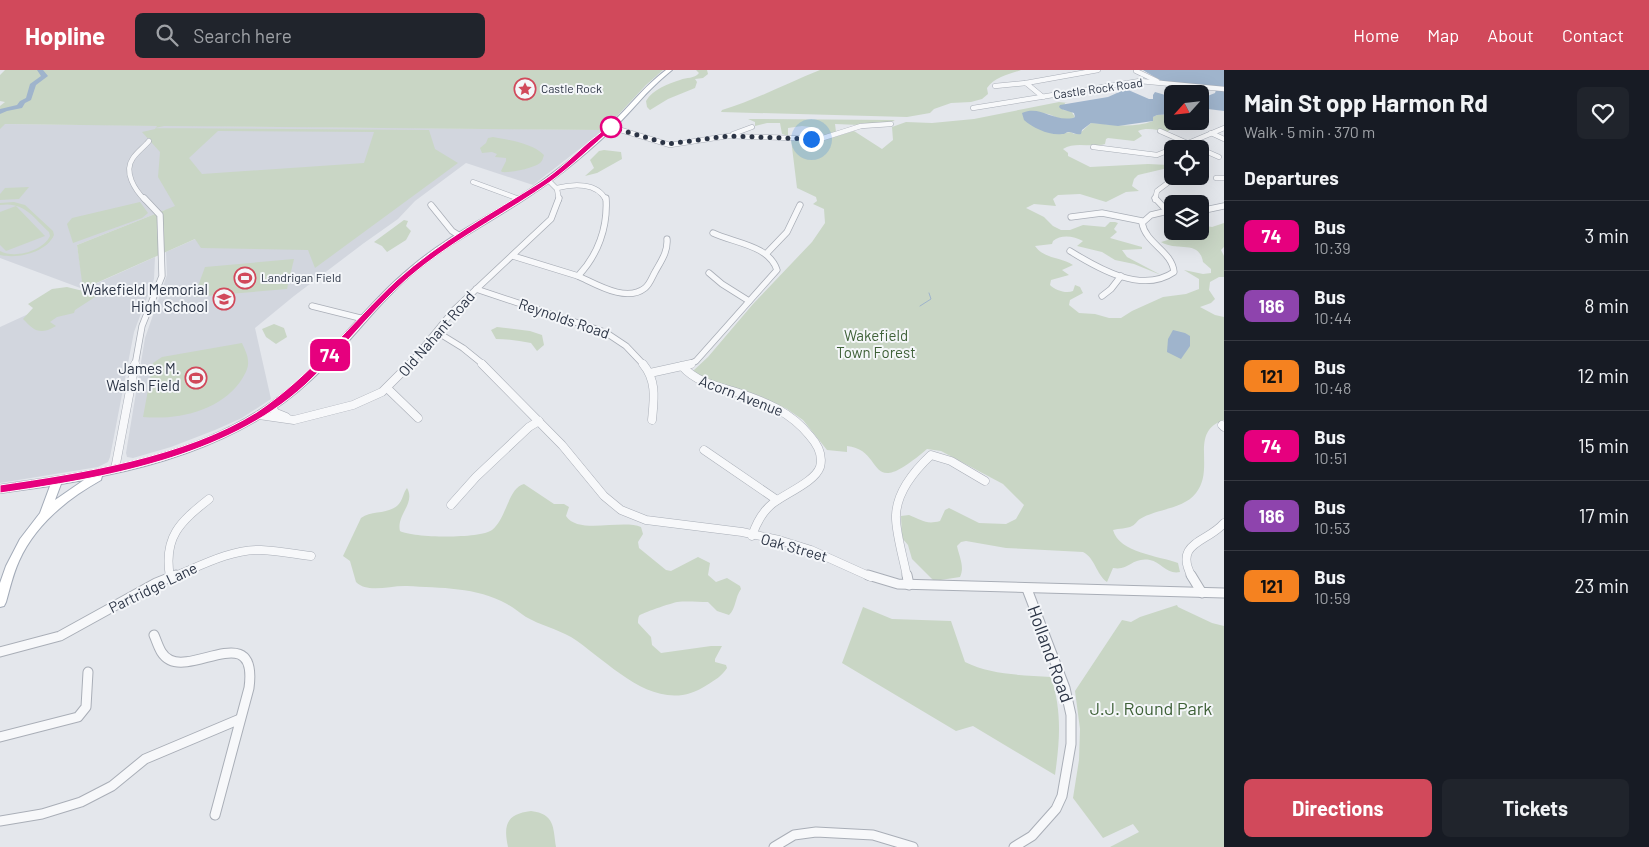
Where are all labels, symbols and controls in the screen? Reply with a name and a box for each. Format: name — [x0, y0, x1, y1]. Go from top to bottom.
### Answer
search box — [135, 13, 485, 58]
text: Hopline — [25, 21, 105, 50]
icon: search — [153, 21, 181, 49]
text: Search here — [193, 24, 292, 47]
text: Home — [1353, 24, 1399, 46]
text: Map — [1427, 24, 1459, 46]
text: About — [1487, 24, 1534, 46]
text: Contact — [1562, 24, 1624, 46]
street label: Castle Rock Road — [1052, 75, 1143, 101]
place icon: Castle Rock — [513, 77, 537, 101]
place label: Castle Rock — [541, 81, 602, 95]
north arrow — [1164, 85, 1209, 130]
map controls — [1164, 85, 1209, 240]
button: heart — [1577, 87, 1629, 139]
text: Main St opp Harmon Rd — [1244, 88, 1488, 117]
unlabelled marker — [600, 116, 622, 138]
text: Walk · 5 min · 370 m — [1244, 122, 1375, 141]
your location — [799, 127, 824, 152]
button: locate — [1164, 140, 1209, 185]
text: Departures — [1244, 166, 1339, 189]
button: layers — [1164, 195, 1209, 240]
text: Bus — [1314, 215, 1346, 238]
text: 3 min — [1585, 224, 1629, 247]
text: 74 — [1262, 225, 1281, 247]
text: 10:39 — [1314, 238, 1351, 257]
sports icon: Landrigan Field — [233, 266, 257, 290]
place label: Landrigan Field — [261, 270, 341, 284]
place label: Wakefield Memorial High School — [81, 280, 208, 315]
text: Bus — [1314, 285, 1346, 308]
school or university icon: Wakefield Memorial High School — [212, 287, 236, 311]
street label: Old Nahant Road — [394, 287, 478, 380]
street label: Reynolds Road — [516, 294, 612, 342]
text: 8 min — [1585, 294, 1629, 317]
text: 186 — [1259, 295, 1284, 317]
text: 10:44 — [1314, 308, 1352, 327]
park label: Wakefield Town Forest — [836, 326, 916, 361]
line badge: 74 — [308, 339, 352, 371]
text: 74 — [320, 344, 340, 366]
text: Bus — [1314, 355, 1346, 378]
place label: James M. Walsh Field — [106, 359, 180, 394]
text: 12 min — [1578, 364, 1629, 387]
text: 121 — [1260, 365, 1283, 387]
sports icon: James M. Walsh Field — [184, 366, 208, 390]
street label: Acorn Avenue — [697, 371, 786, 419]
text: 10:48 — [1314, 378, 1351, 397]
text: Bus — [1314, 425, 1346, 448]
text: 15 min — [1578, 434, 1629, 457]
text: 74 — [1262, 435, 1281, 457]
text: 10:51 — [1314, 448, 1347, 467]
text: Bus — [1314, 495, 1346, 518]
text: 17 min — [1579, 504, 1629, 527]
text: 186 — [1259, 505, 1284, 527]
text: 10:53 — [1314, 518, 1351, 537]
street label: Oak Street — [759, 529, 830, 565]
street label: Partridge Lane — [105, 558, 200, 616]
text: Bus — [1314, 565, 1346, 588]
text: 23 min — [1575, 574, 1629, 597]
text: 121 — [1260, 575, 1283, 597]
text: 10:59 — [1314, 588, 1351, 607]
street label: Holland Road — [1023, 602, 1079, 705]
park label: J.J. Round Park — [1090, 697, 1212, 719]
button: Directions — [1244, 779, 1432, 837]
button: Tickets — [1442, 779, 1629, 837]

